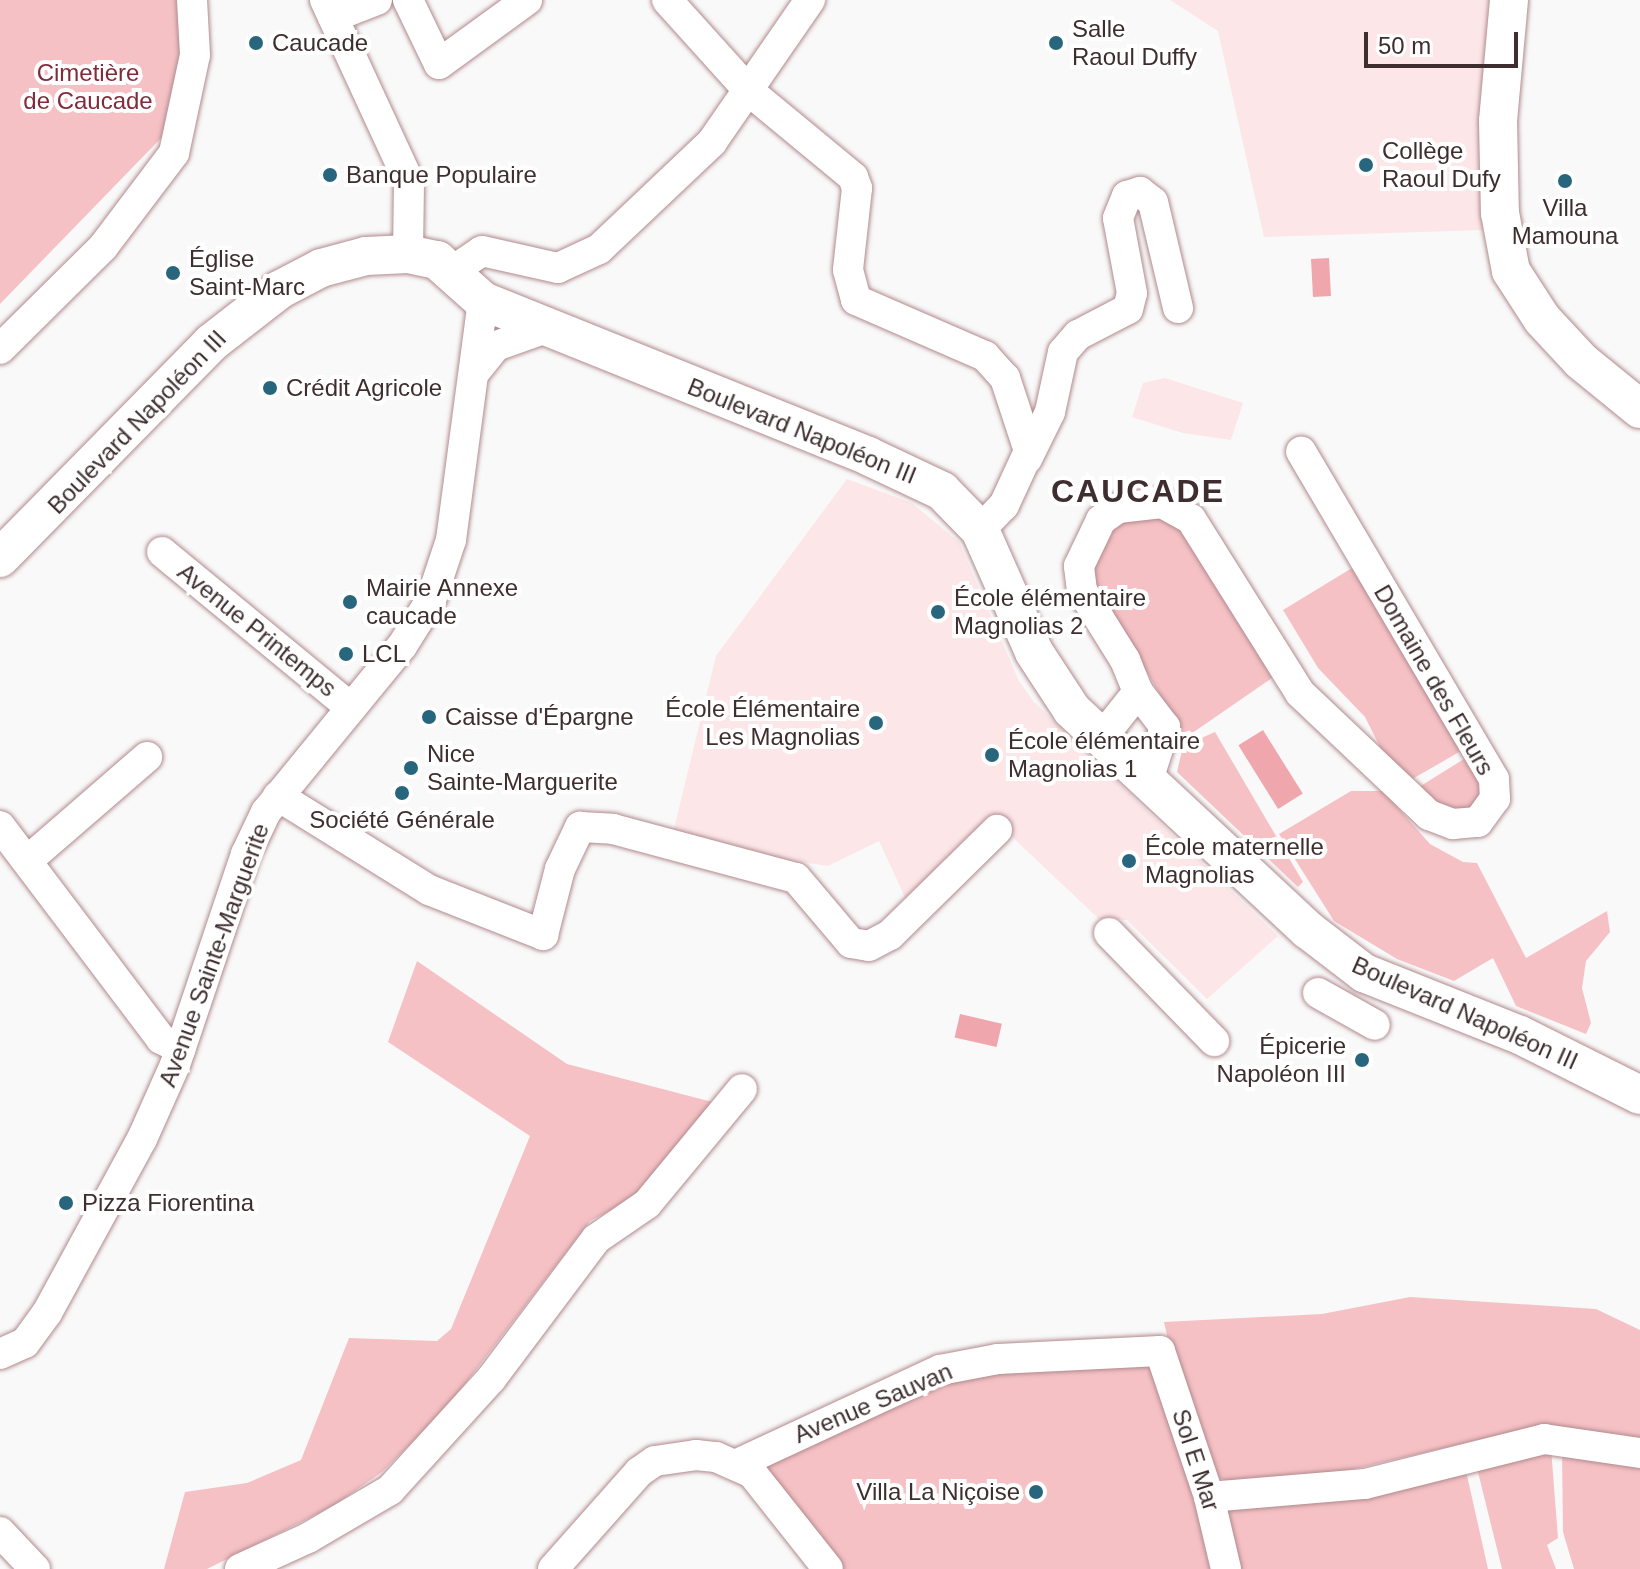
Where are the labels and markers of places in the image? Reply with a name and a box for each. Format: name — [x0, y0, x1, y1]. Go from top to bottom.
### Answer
place label: Salle Raoul Duffy — [1072, 15, 1197, 71]
place label: Caucade — [272, 29, 368, 57]
marker: Caucade — [247, 34, 265, 52]
marker: Salle Raoul Duffy — [1047, 34, 1065, 52]
place label: Collège Raoul Dufy — [1382, 137, 1501, 193]
marker: Collège Raoul Dufy — [1357, 156, 1375, 174]
place label: Banque Populaire — [346, 161, 537, 189]
marker: Banque Populaire — [321, 166, 339, 184]
marker: Villa Mamouna — [1556, 172, 1574, 190]
place label: Villa Mamouna — [1512, 194, 1618, 250]
place label: Église Saint-Marc — [189, 245, 305, 301]
marker: Église Saint-Marc — [164, 264, 182, 282]
place label: Crédit Agricole — [286, 374, 443, 402]
marker: Crédit Agricole — [261, 379, 279, 397]
place label: Mairie Annexe caucade — [366, 574, 519, 630]
place label: École élémentaire Magnolias 2 — [954, 584, 1146, 640]
marker: Mairie Annexe caucade — [341, 593, 359, 611]
marker: École élémentaire Magnolias 2 — [929, 603, 947, 621]
place label: LCL — [362, 640, 406, 668]
marker: LCL — [337, 645, 355, 663]
place label: École Élémentaire Les Magnolias — [665, 695, 860, 751]
place label: Caisse d'Épargne — [445, 703, 634, 731]
marker: Caisse d'Épargne — [420, 708, 438, 726]
marker: École Élémentaire Les Magnolias — [867, 714, 885, 732]
place label: École élémentaire Magnolias 1 — [1008, 727, 1200, 783]
place label: Nice Sainte-Marguerite — [427, 740, 618, 796]
marker: École élémentaire Magnolias 1 — [983, 746, 1001, 764]
marker: Nice Sainte-Marguerite — [402, 759, 420, 777]
marker: Société Générale — [393, 784, 411, 802]
place label: Société Générale — [309, 806, 495, 834]
place label: École maternelle Magnolias — [1145, 833, 1324, 889]
marker: École maternelle Magnolias — [1120, 852, 1138, 870]
place label: Épicerie Napoléon III — [1217, 1032, 1346, 1088]
marker: Épicerie Napoléon III — [1353, 1051, 1371, 1069]
place label: Pizza Fiorentina — [82, 1189, 254, 1217]
marker: Pizza Fiorentina — [57, 1194, 75, 1212]
place label: Villa La Niçoise — [856, 1478, 1020, 1506]
marker: Villa La Niçoise — [1027, 1483, 1045, 1501]

